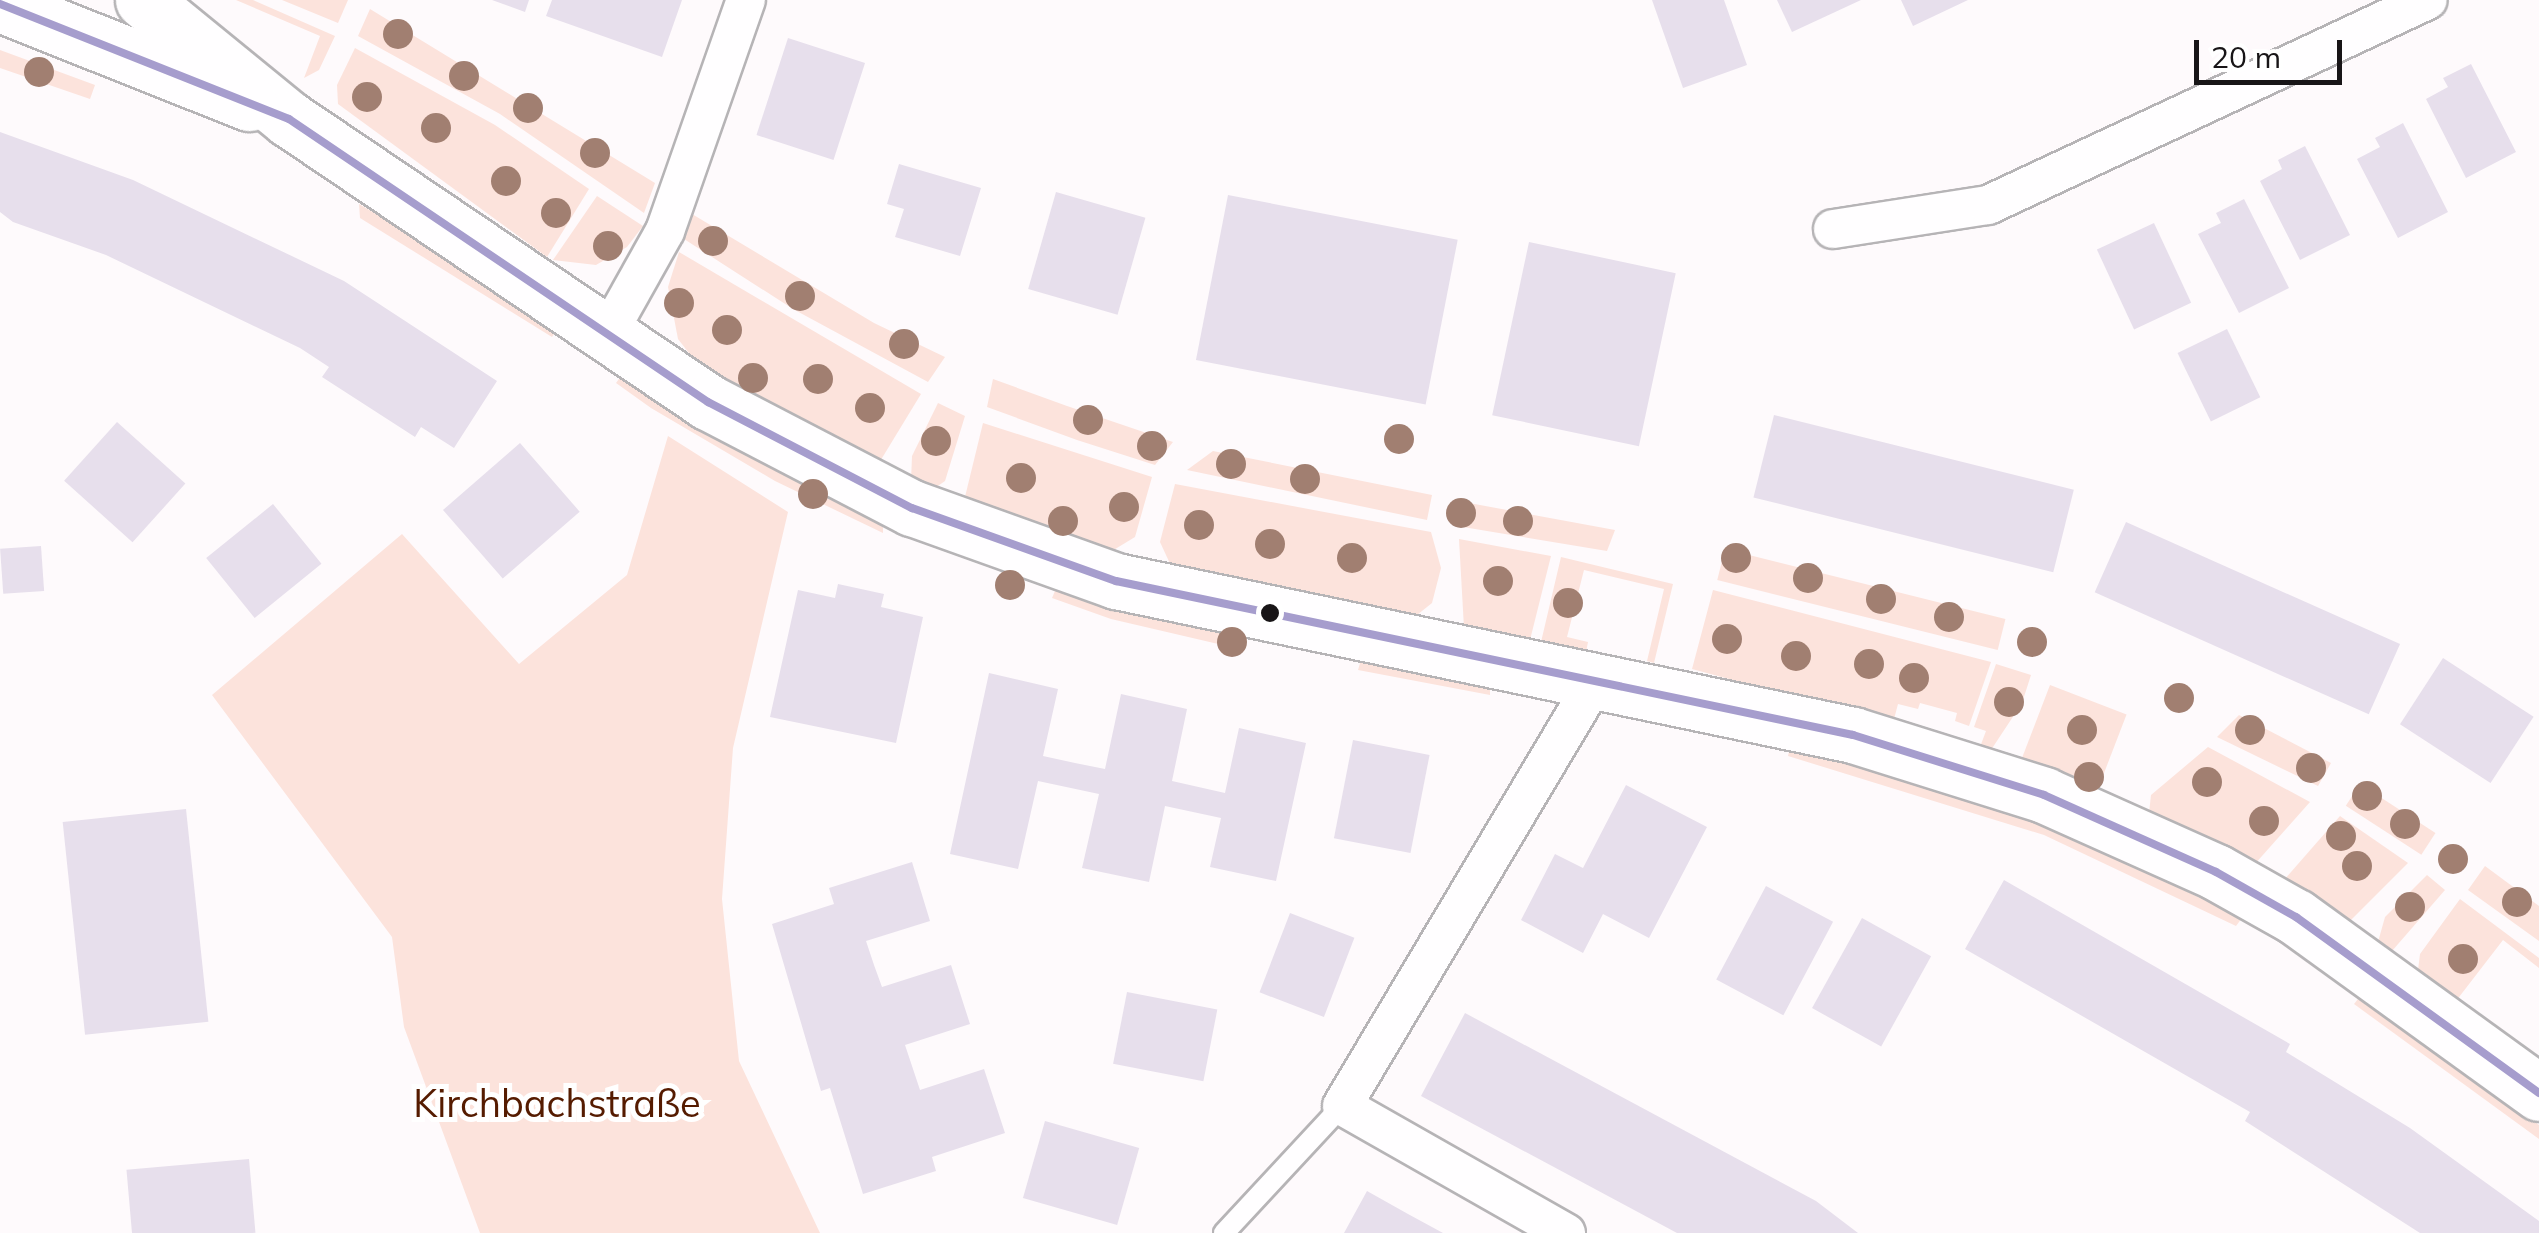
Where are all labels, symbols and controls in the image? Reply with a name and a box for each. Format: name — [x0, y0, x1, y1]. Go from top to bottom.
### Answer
scale bar — [2199, 20, 2346, 82]
text: 20 m — [2211, 38, 2281, 76]
unlabelled marker — [1260, 603, 1280, 623]
park label: Kirchbachstraße — [413, 1081, 701, 1127]

